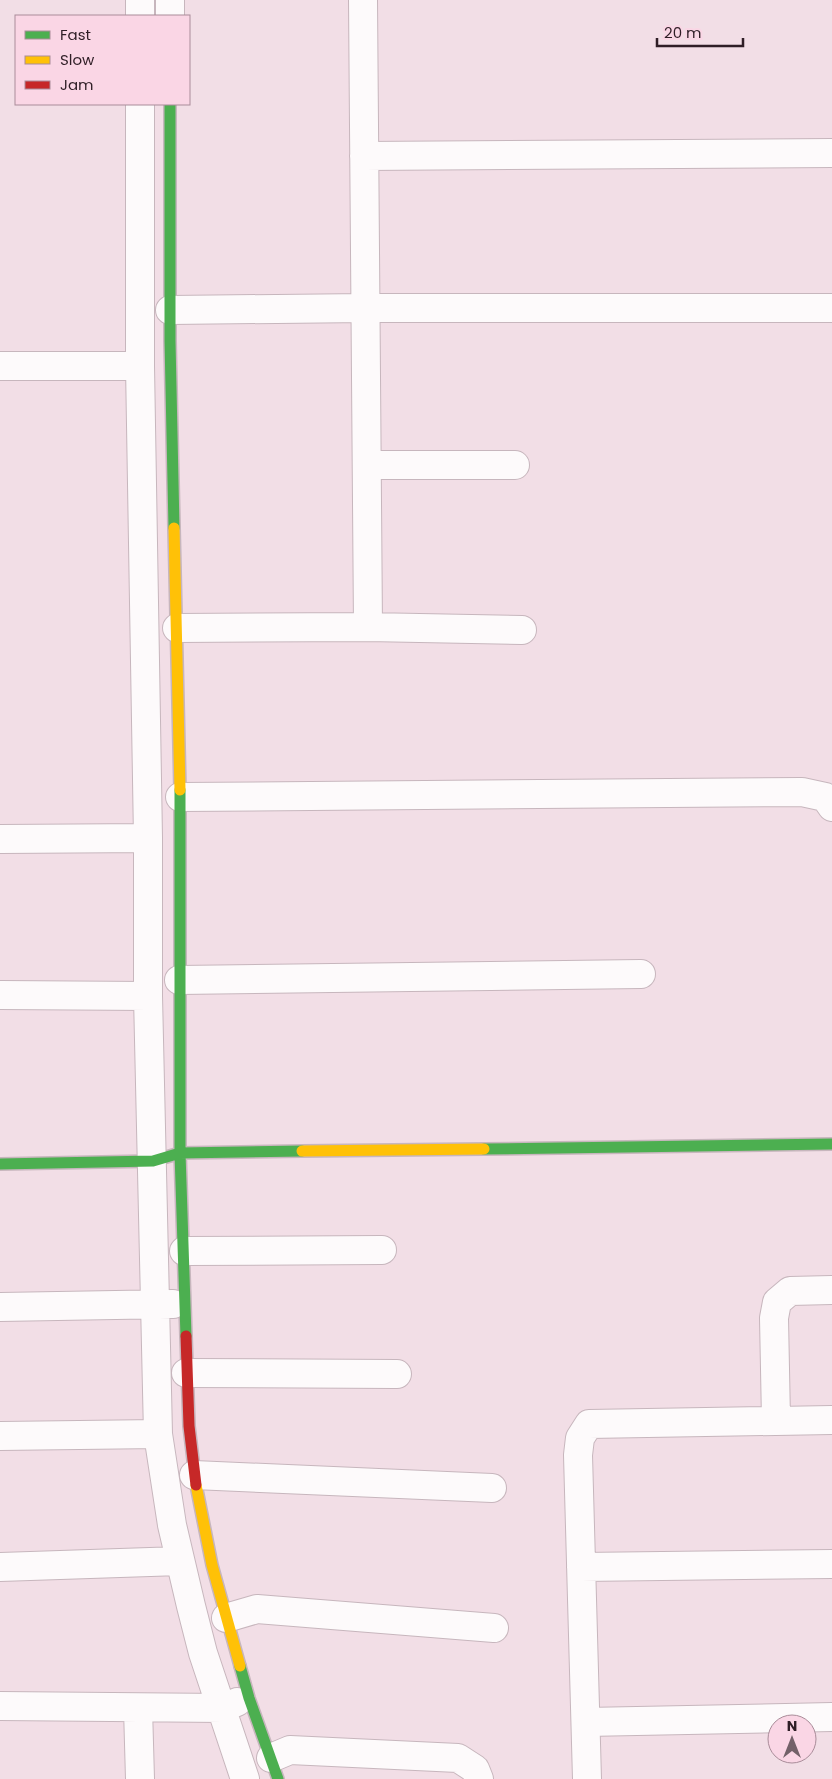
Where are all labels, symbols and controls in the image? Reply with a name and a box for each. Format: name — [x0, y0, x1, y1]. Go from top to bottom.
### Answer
legend — [15, 15, 190, 105]
scale bar — [657, 15, 743, 47]
text: 20 m — [664, 22, 702, 43]
text: Fast — [60, 24, 91, 45]
text: Slow — [60, 49, 95, 70]
text: Jam — [60, 74, 94, 95]
north arrow — [767, 1714, 817, 1764]
text: N — [787, 1716, 797, 1736]

